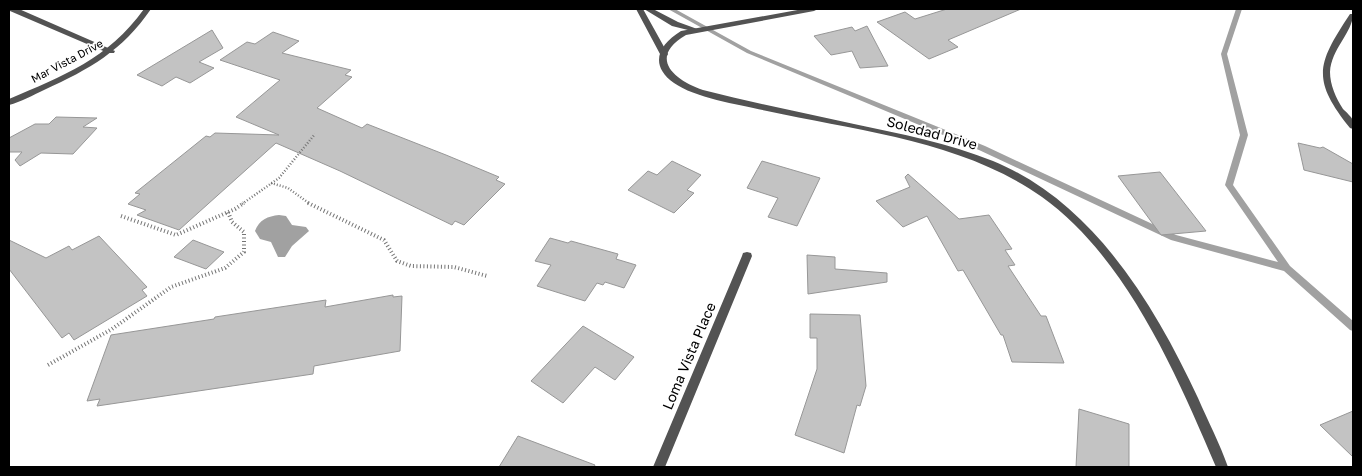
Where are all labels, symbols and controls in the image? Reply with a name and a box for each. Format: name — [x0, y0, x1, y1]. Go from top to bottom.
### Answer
street label: Mar Vista Drive — [29, 36, 105, 85]
street label: Soledad Drive — [885, 112, 979, 153]
street label: Loma Vista Place — [658, 300, 719, 412]

